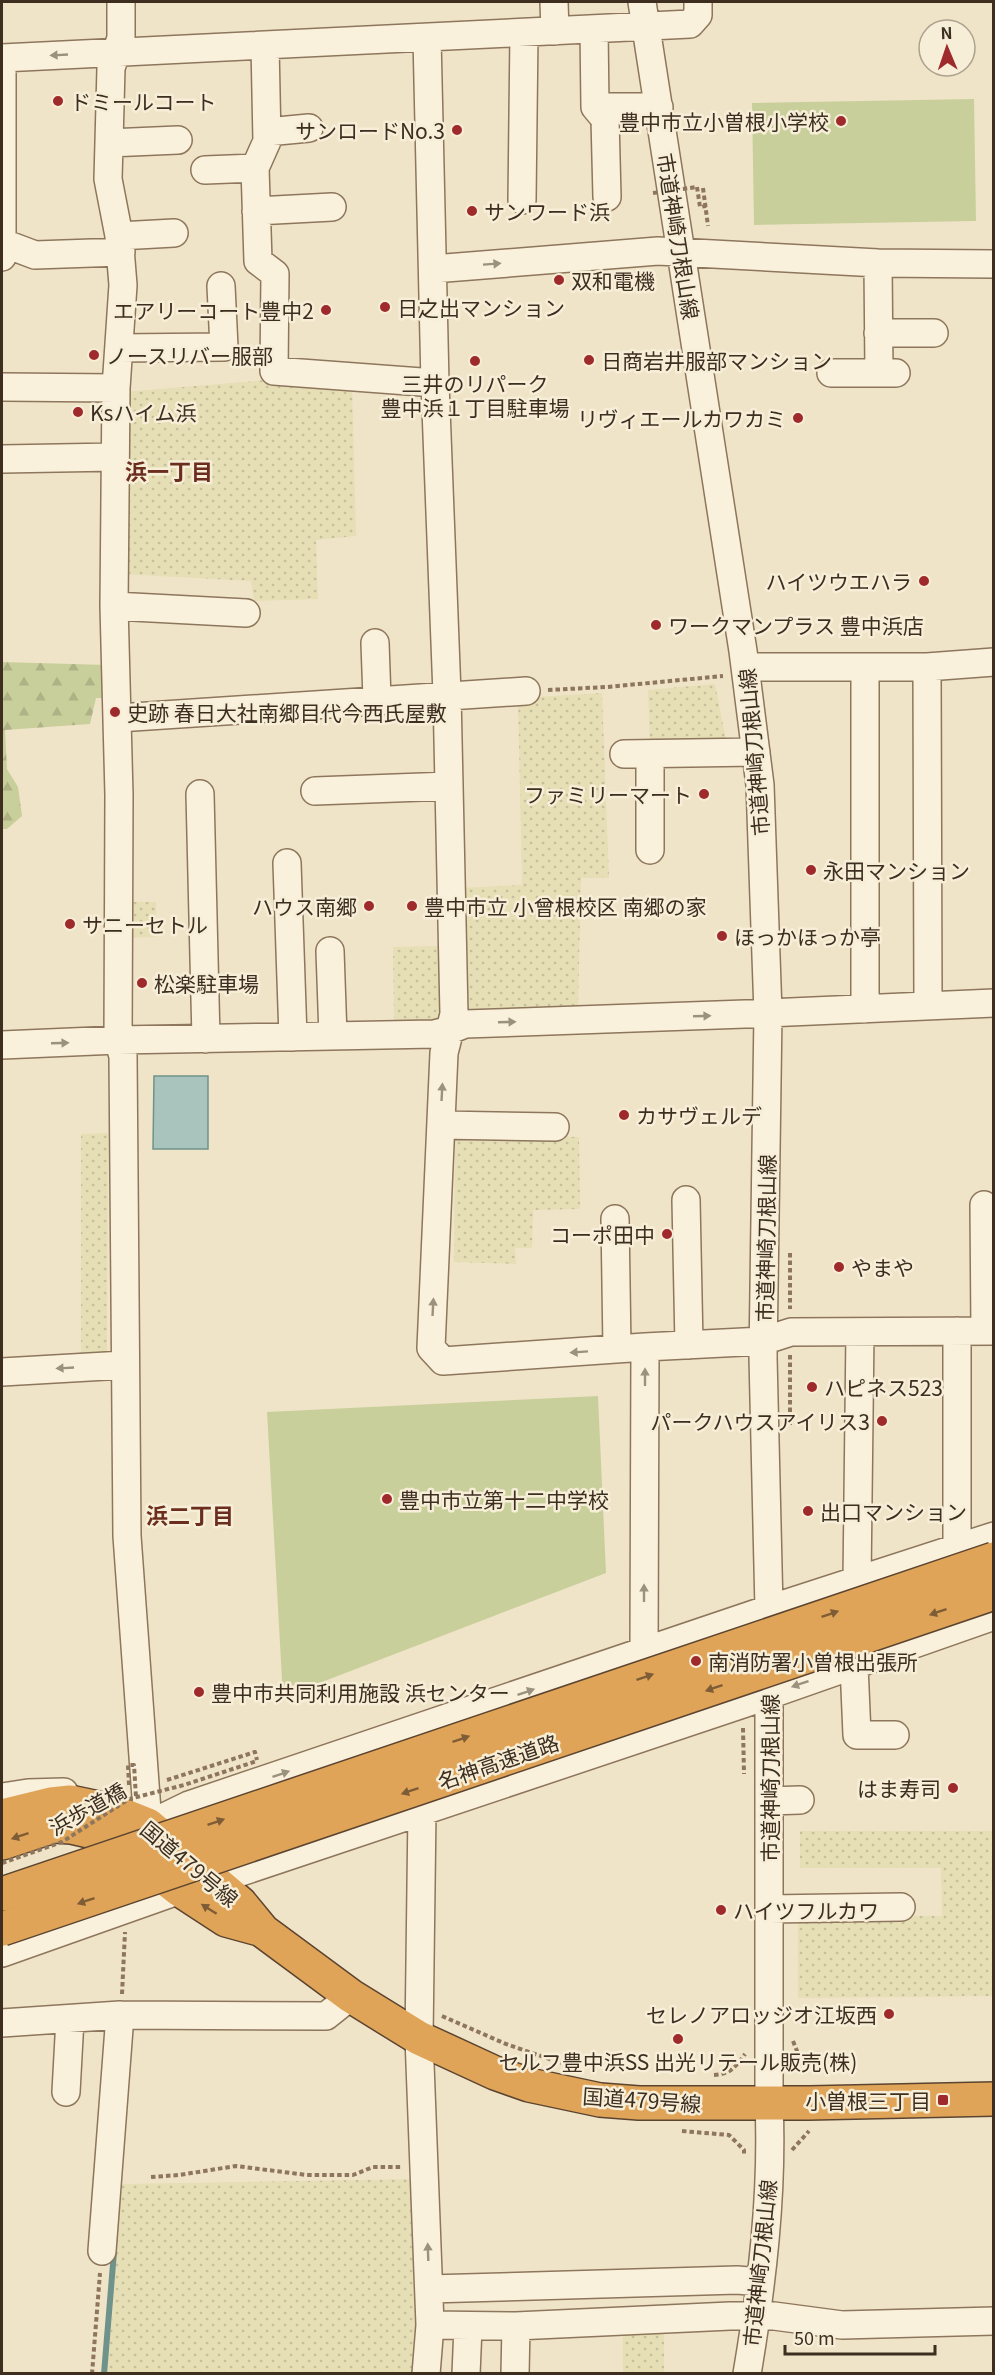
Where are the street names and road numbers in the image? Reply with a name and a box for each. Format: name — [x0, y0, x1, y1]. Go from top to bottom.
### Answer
street label: 市道神崎刀根山線 — [651, 151, 707, 321]
street label: 市道神崎刀根山線 — [731, 667, 775, 837]
street label: 市道神崎刀根山線 — [749, 1154, 781, 1322]
street label: 市道神崎刀根山線 — [754, 1694, 784, 1862]
street label: 名神高速道路 — [434, 1726, 562, 1796]
street label: 浜歩道橋 — [43, 1775, 131, 1841]
street label: 国道479号線 — [135, 1813, 245, 1913]
street label: 国道479号線 — [582, 2080, 702, 2118]
street label: 市道神崎刀根山線 — [735, 2178, 783, 2348]

